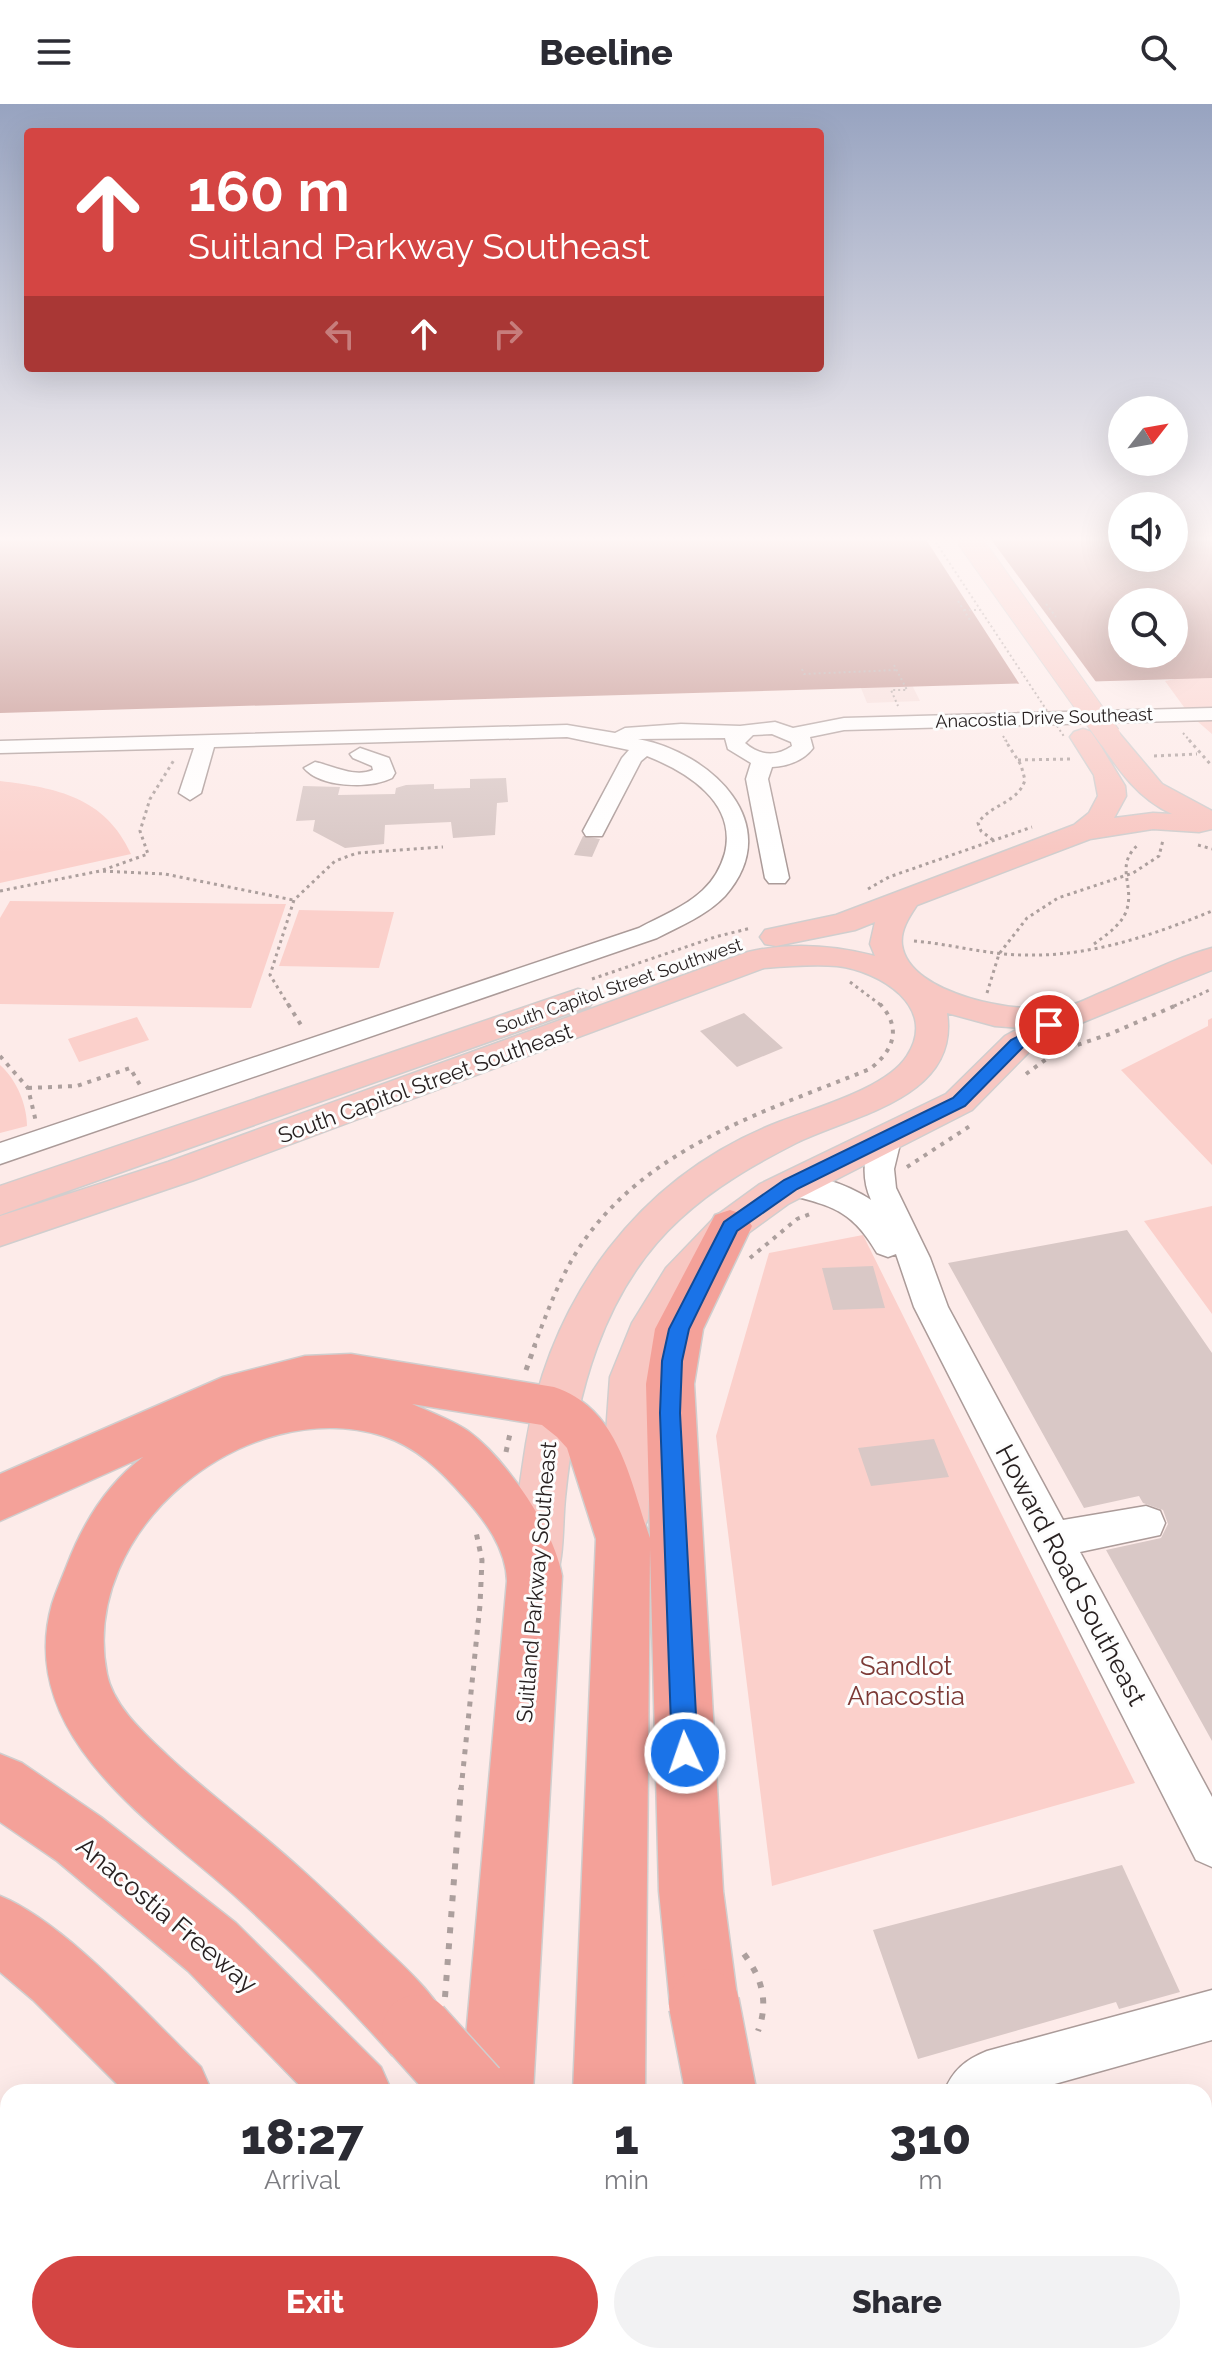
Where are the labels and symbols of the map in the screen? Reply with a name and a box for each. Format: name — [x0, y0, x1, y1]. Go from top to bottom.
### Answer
north arrow — [1108, 396, 1188, 476]
street label: Anacostia Drive Southeast — [935, 703, 1153, 732]
street label: South Capitol Street Southwest — [493, 933, 745, 1038]
pin — [1015, 991, 1083, 1059]
street label: South Capitol Street Southeast — [274, 1017, 576, 1148]
street label: Suitland Parkway Southeast — [511, 1440, 561, 1724]
street label: Howard Road Southeast — [990, 1440, 1153, 1711]
park label: Sandlot Anacostia — [847, 1651, 965, 1711]
position arrow — [643, 1711, 727, 1795]
street label: Anacostia Freeway — [71, 1831, 263, 1999]

